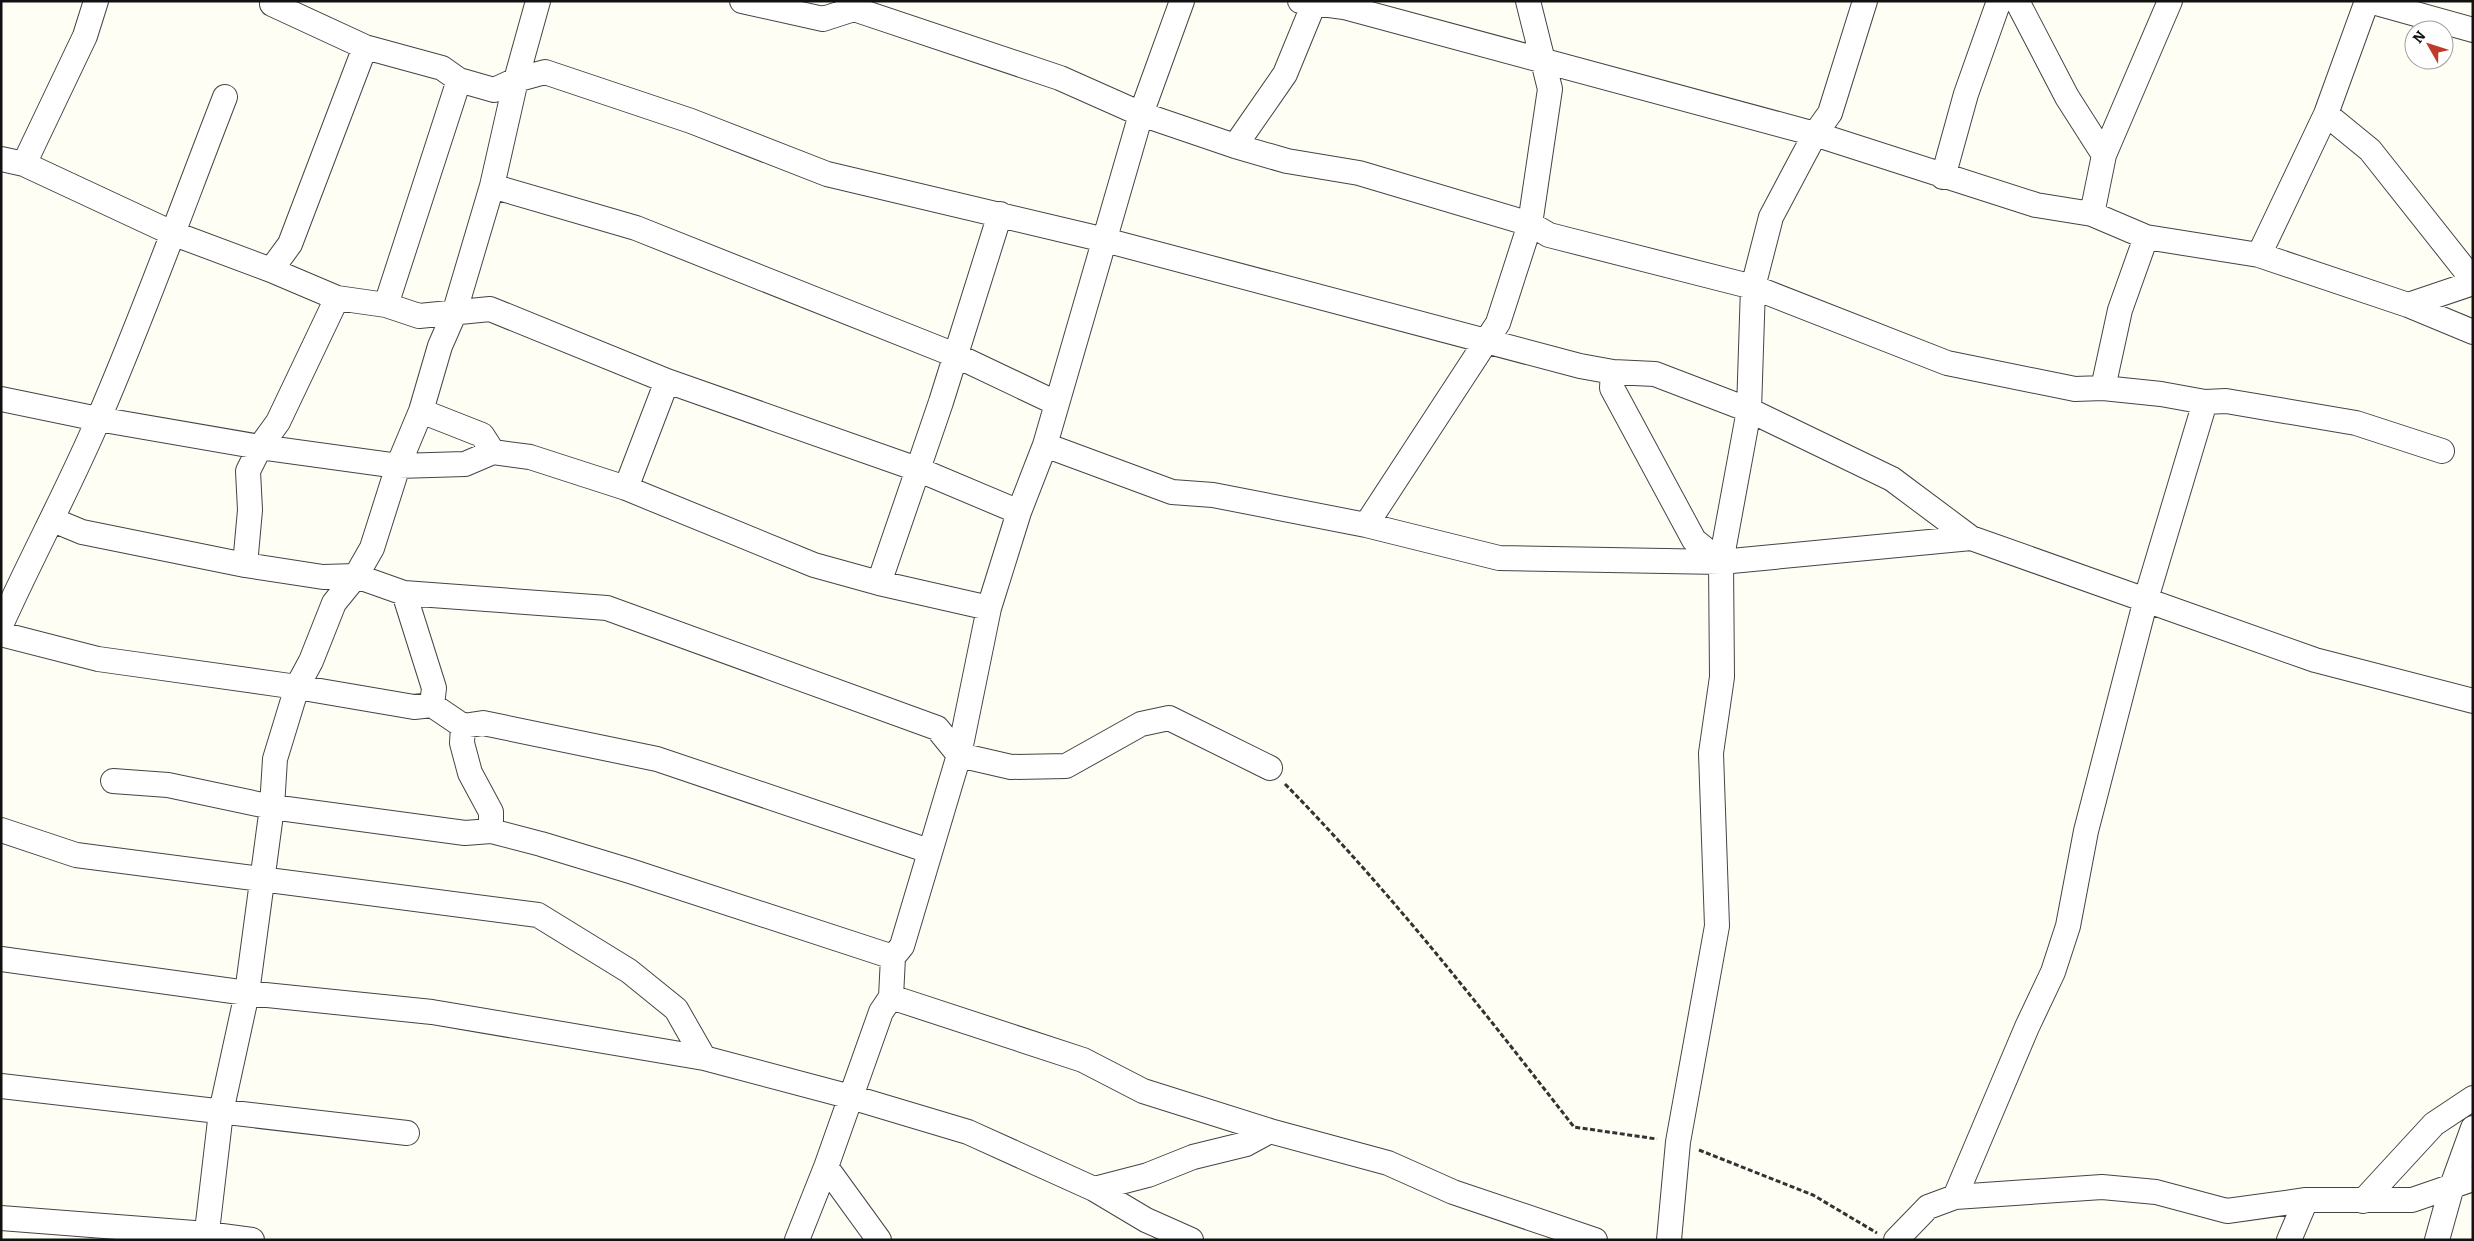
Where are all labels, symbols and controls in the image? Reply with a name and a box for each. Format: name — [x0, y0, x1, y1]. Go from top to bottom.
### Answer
north arrow — [2404, 20, 2454, 70]
text: N — [2409, 27, 2429, 47]

